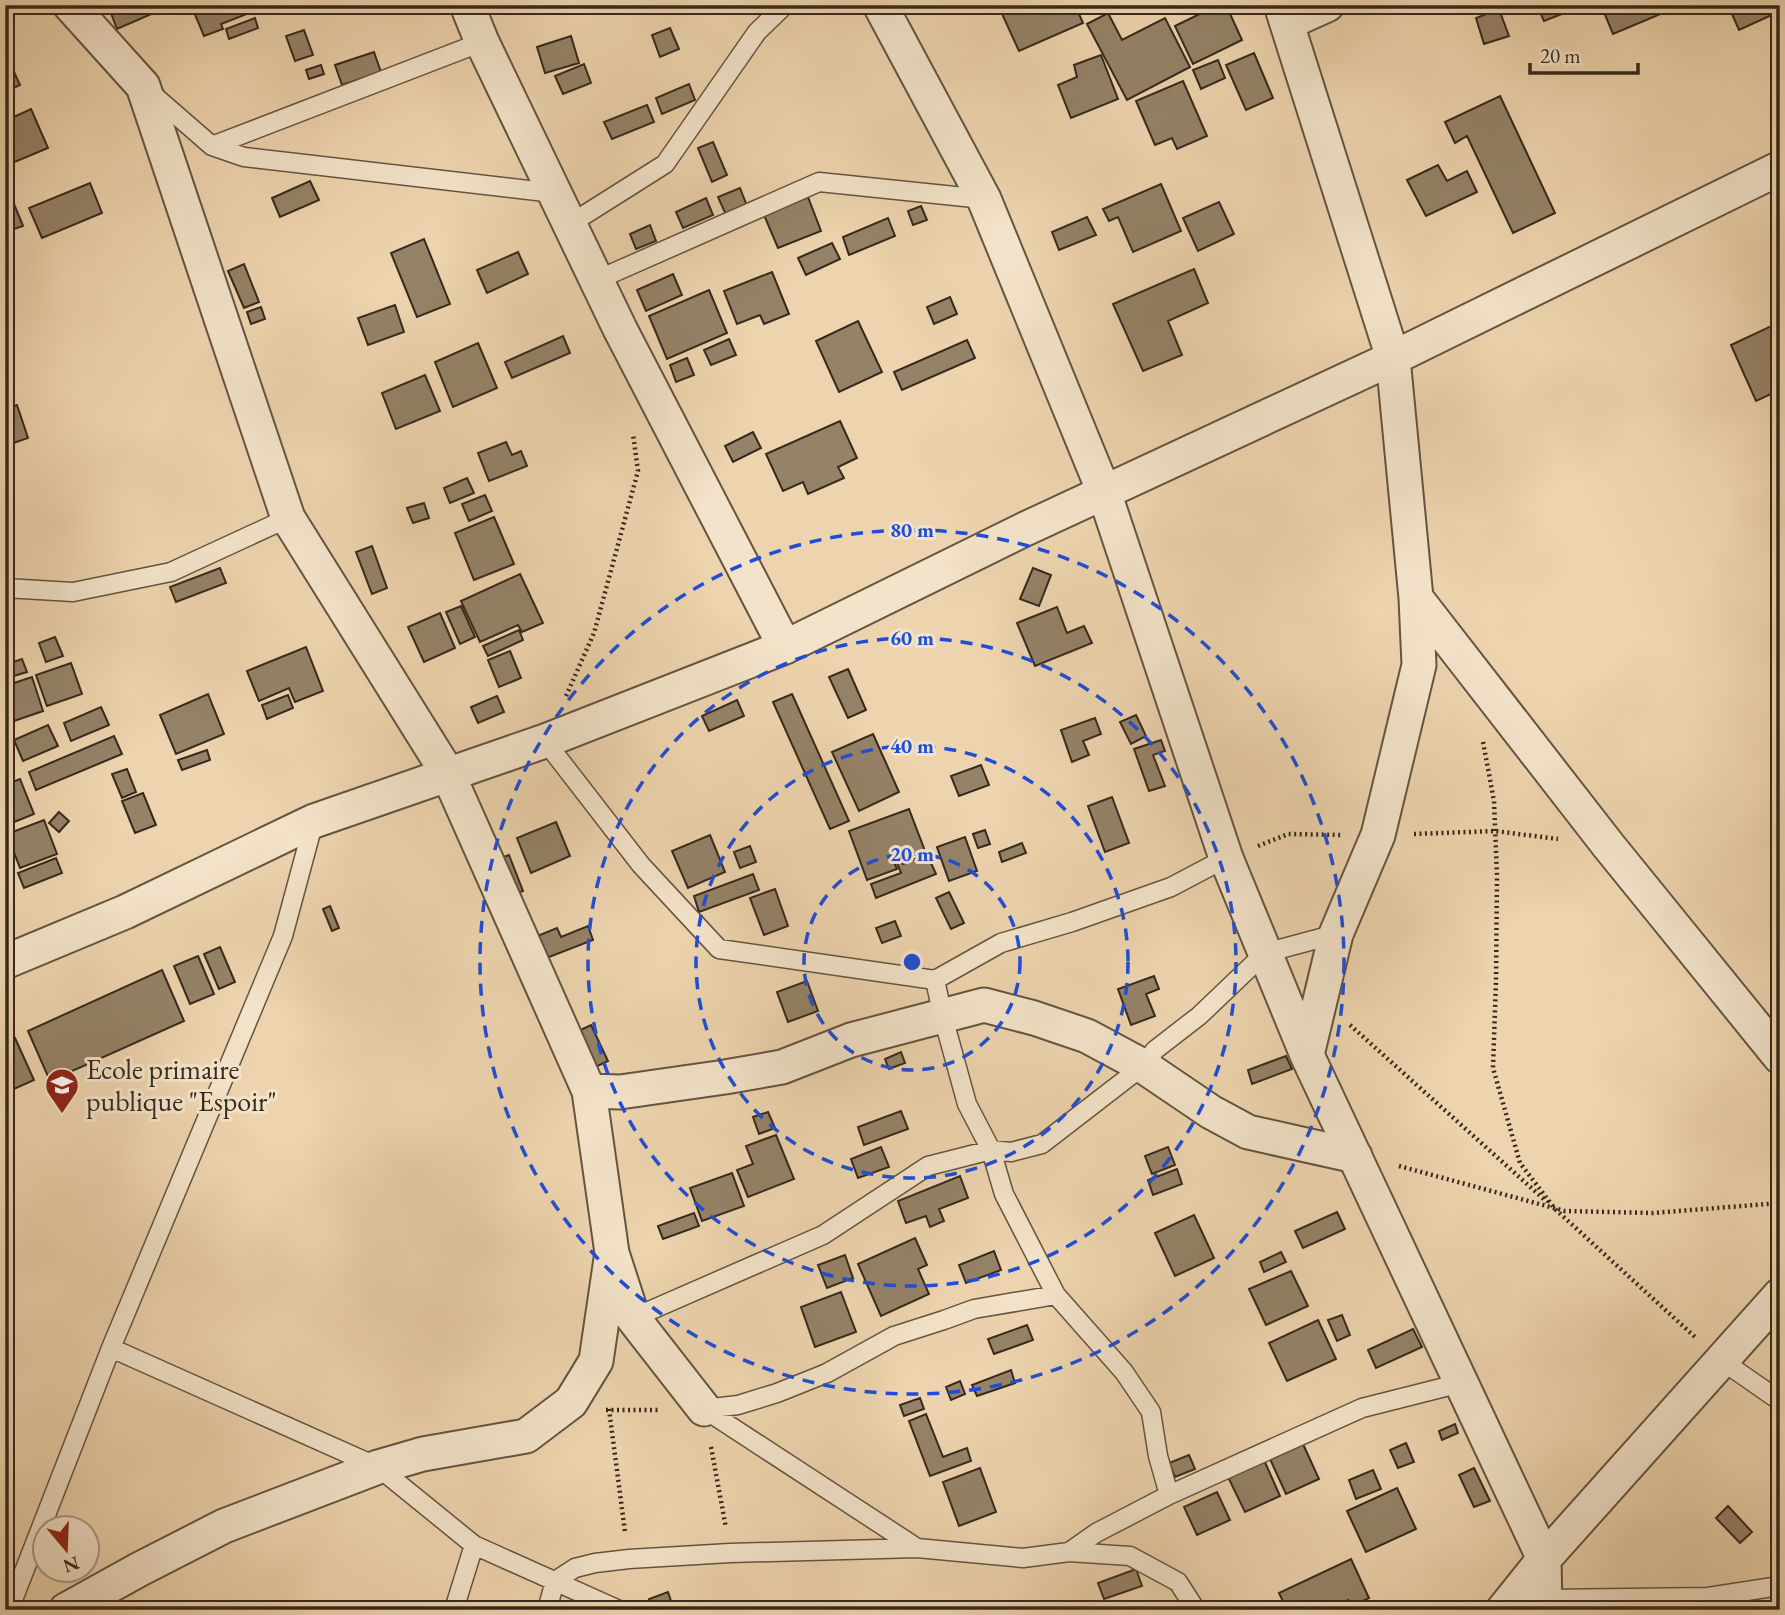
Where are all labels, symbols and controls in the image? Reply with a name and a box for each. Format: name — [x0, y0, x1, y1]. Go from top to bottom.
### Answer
scale bar — [1530, 32, 1638, 76]
text: 20 m — [1540, 42, 1581, 69]
text: 80 m — [890, 516, 934, 543]
text: 60 m — [890, 624, 934, 651]
text: 40 m — [890, 732, 934, 759]
text: 20 m — [890, 840, 934, 867]
centre of rings — [900, 950, 924, 974]
place label: Ecole primaire publique "Espoir" — [86, 1051, 277, 1119]
school or university icon: Ecole primaire publique "Espoir" — [43, 1066, 81, 1115]
north arrow — [32, 1514, 102, 1584]
text: N — [59, 1550, 83, 1579]

